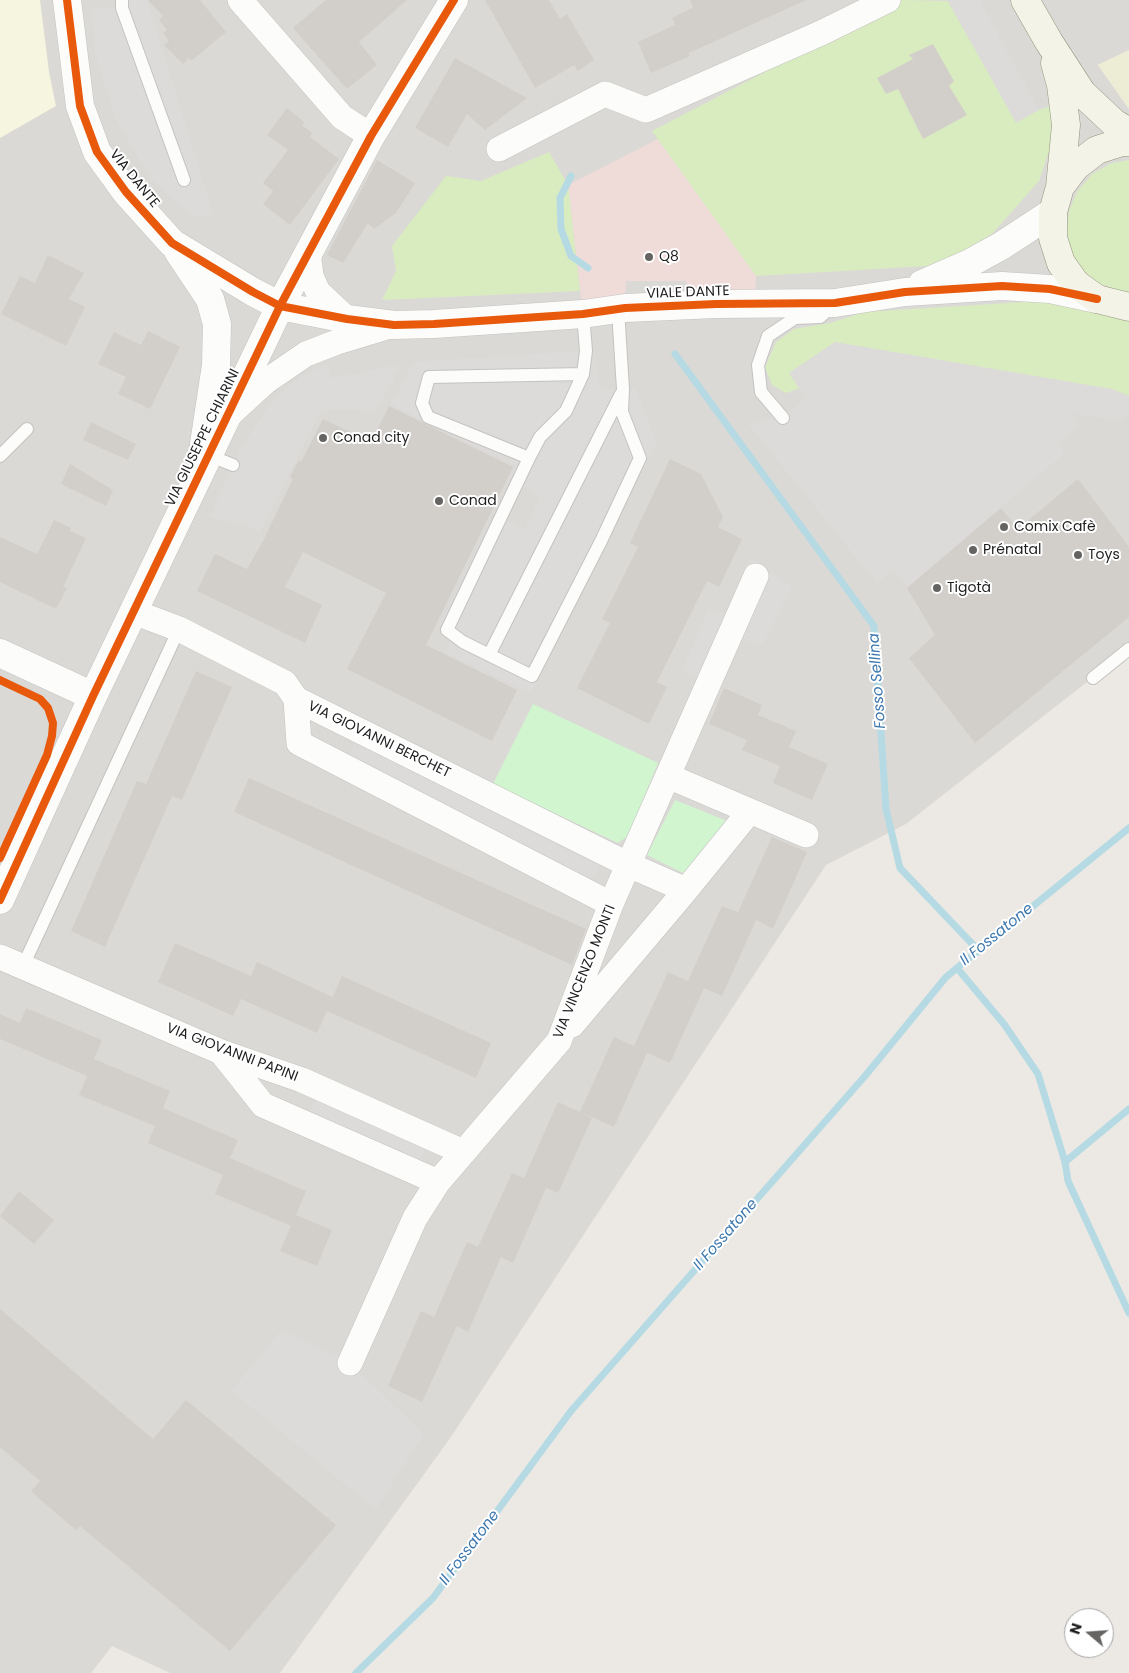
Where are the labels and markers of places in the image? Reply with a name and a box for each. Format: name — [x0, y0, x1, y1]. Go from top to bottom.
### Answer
place label: Q8 — [659, 249, 679, 265]
marker: Q8 — [643, 251, 655, 263]
place label: Conad city — [333, 430, 409, 446]
marker: Conad city — [317, 432, 329, 444]
place label: Conad — [449, 493, 497, 509]
marker: Conad — [433, 495, 445, 507]
place label: Comix Cafè — [1014, 519, 1096, 535]
marker: Comix Cafè — [998, 521, 1010, 533]
place label: Prénatal — [983, 542, 1041, 558]
marker: Prénatal — [967, 544, 979, 556]
place label: Toys — [1088, 547, 1120, 563]
marker: Toys — [1072, 549, 1084, 561]
place label: Tigotà — [947, 580, 991, 596]
marker: Tigotà — [931, 582, 943, 594]

